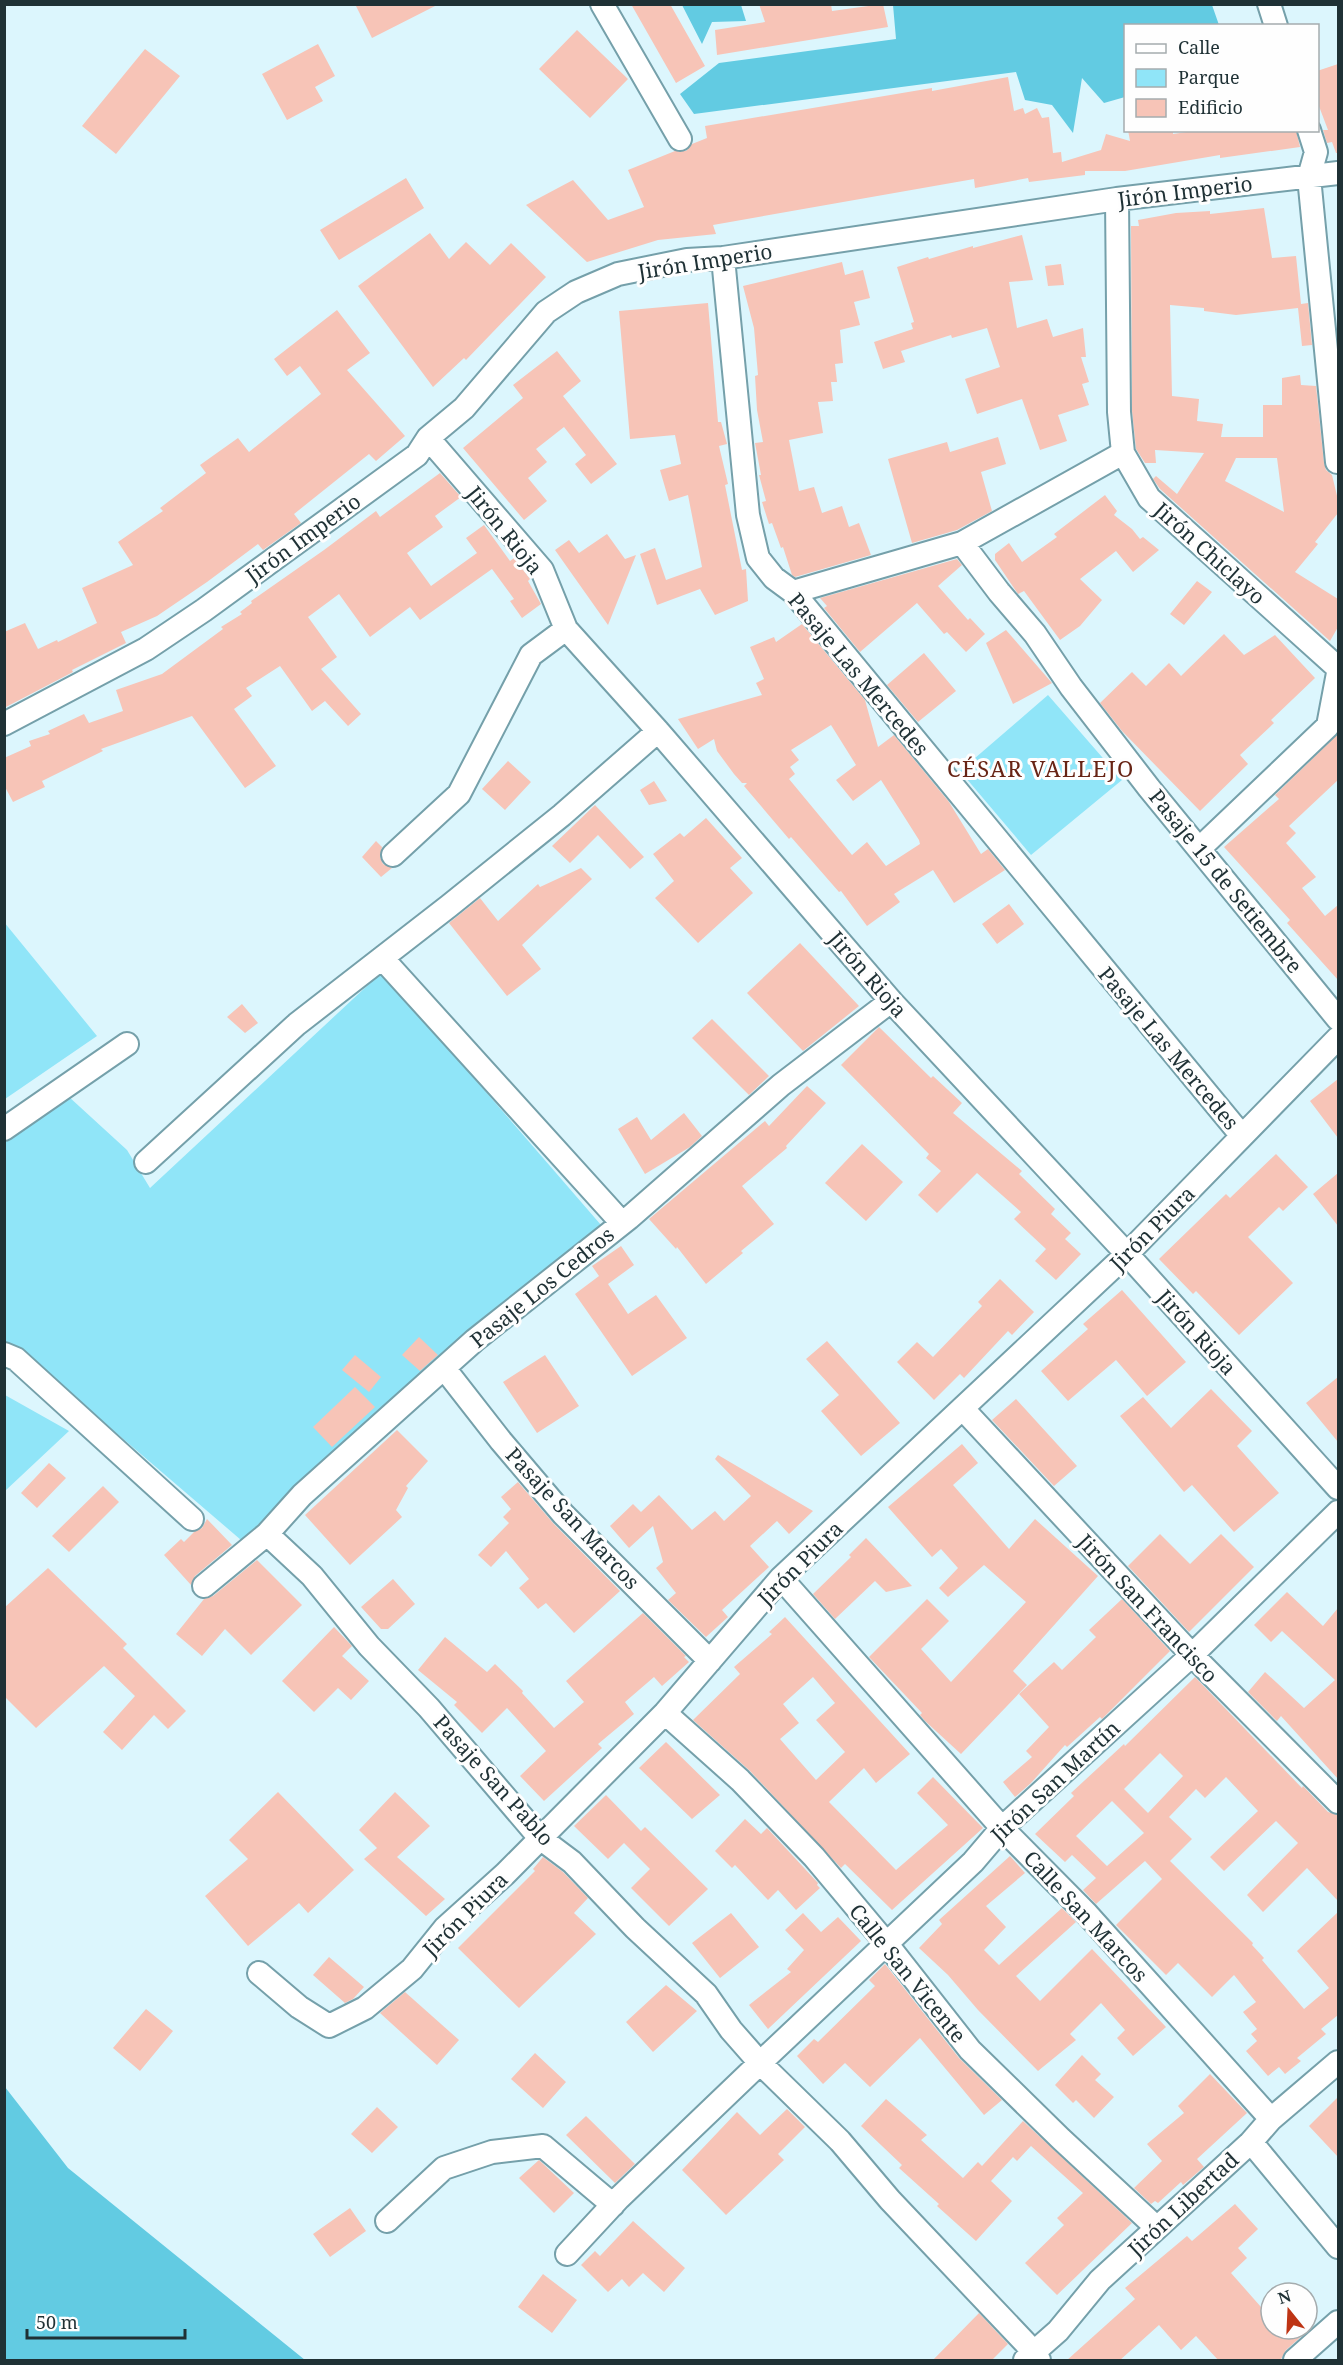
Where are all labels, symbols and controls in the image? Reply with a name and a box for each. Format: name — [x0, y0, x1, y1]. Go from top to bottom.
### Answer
legend — [1124, 24, 1319, 132]
text: Calle — [1178, 35, 1220, 59]
text: Parque — [1178, 65, 1240, 89]
text: Edificio — [1178, 95, 1243, 119]
street label: Jirón Imperio — [1115, 169, 1254, 213]
street label: Jirón Imperio — [635, 237, 774, 286]
street label: Jirón Rioja — [460, 479, 549, 580]
street label: Jirón Imperio — [239, 487, 366, 590]
street label: Jirón Chiclayo — [1148, 495, 1272, 610]
street label: Pasaje Las Mercedes — [783, 587, 935, 761]
district label: CÉSAR VALLEJO — [947, 753, 1135, 783]
street label: Pasaje 15 de Setiembre — [1143, 783, 1309, 979]
street label: Jirón Rioja — [822, 924, 913, 1023]
street label: Pasaje Las Mercedes — [1093, 961, 1245, 1135]
street label: Jirón Piura — [1103, 1179, 1201, 1277]
street label: Pasaje Los Cedros — [464, 1220, 620, 1354]
street label: Jirón Rioja — [1150, 1283, 1243, 1381]
street label: Pasaje San Marcos — [500, 1441, 646, 1595]
street label: Jirón Piura — [751, 1514, 849, 1612]
street label: Jirón San Francisco — [1071, 1527, 1224, 1688]
street label: Pasaje San Pablo — [428, 1709, 560, 1851]
street label: Jirón San Martín — [984, 1714, 1125, 1849]
street label: Calle San Marcos — [1018, 1844, 1154, 1988]
street label: Jirón Piura — [416, 1865, 514, 1963]
street label: Calle San Vicente — [843, 1898, 973, 2048]
street label: Jirón Libertad — [1121, 2146, 1244, 2263]
north arrow — [1259, 2281, 1319, 2341]
text: N — [1275, 2284, 1294, 2309]
scale bar — [27, 2302, 184, 2340]
text: 50 m — [36, 2310, 78, 2334]

